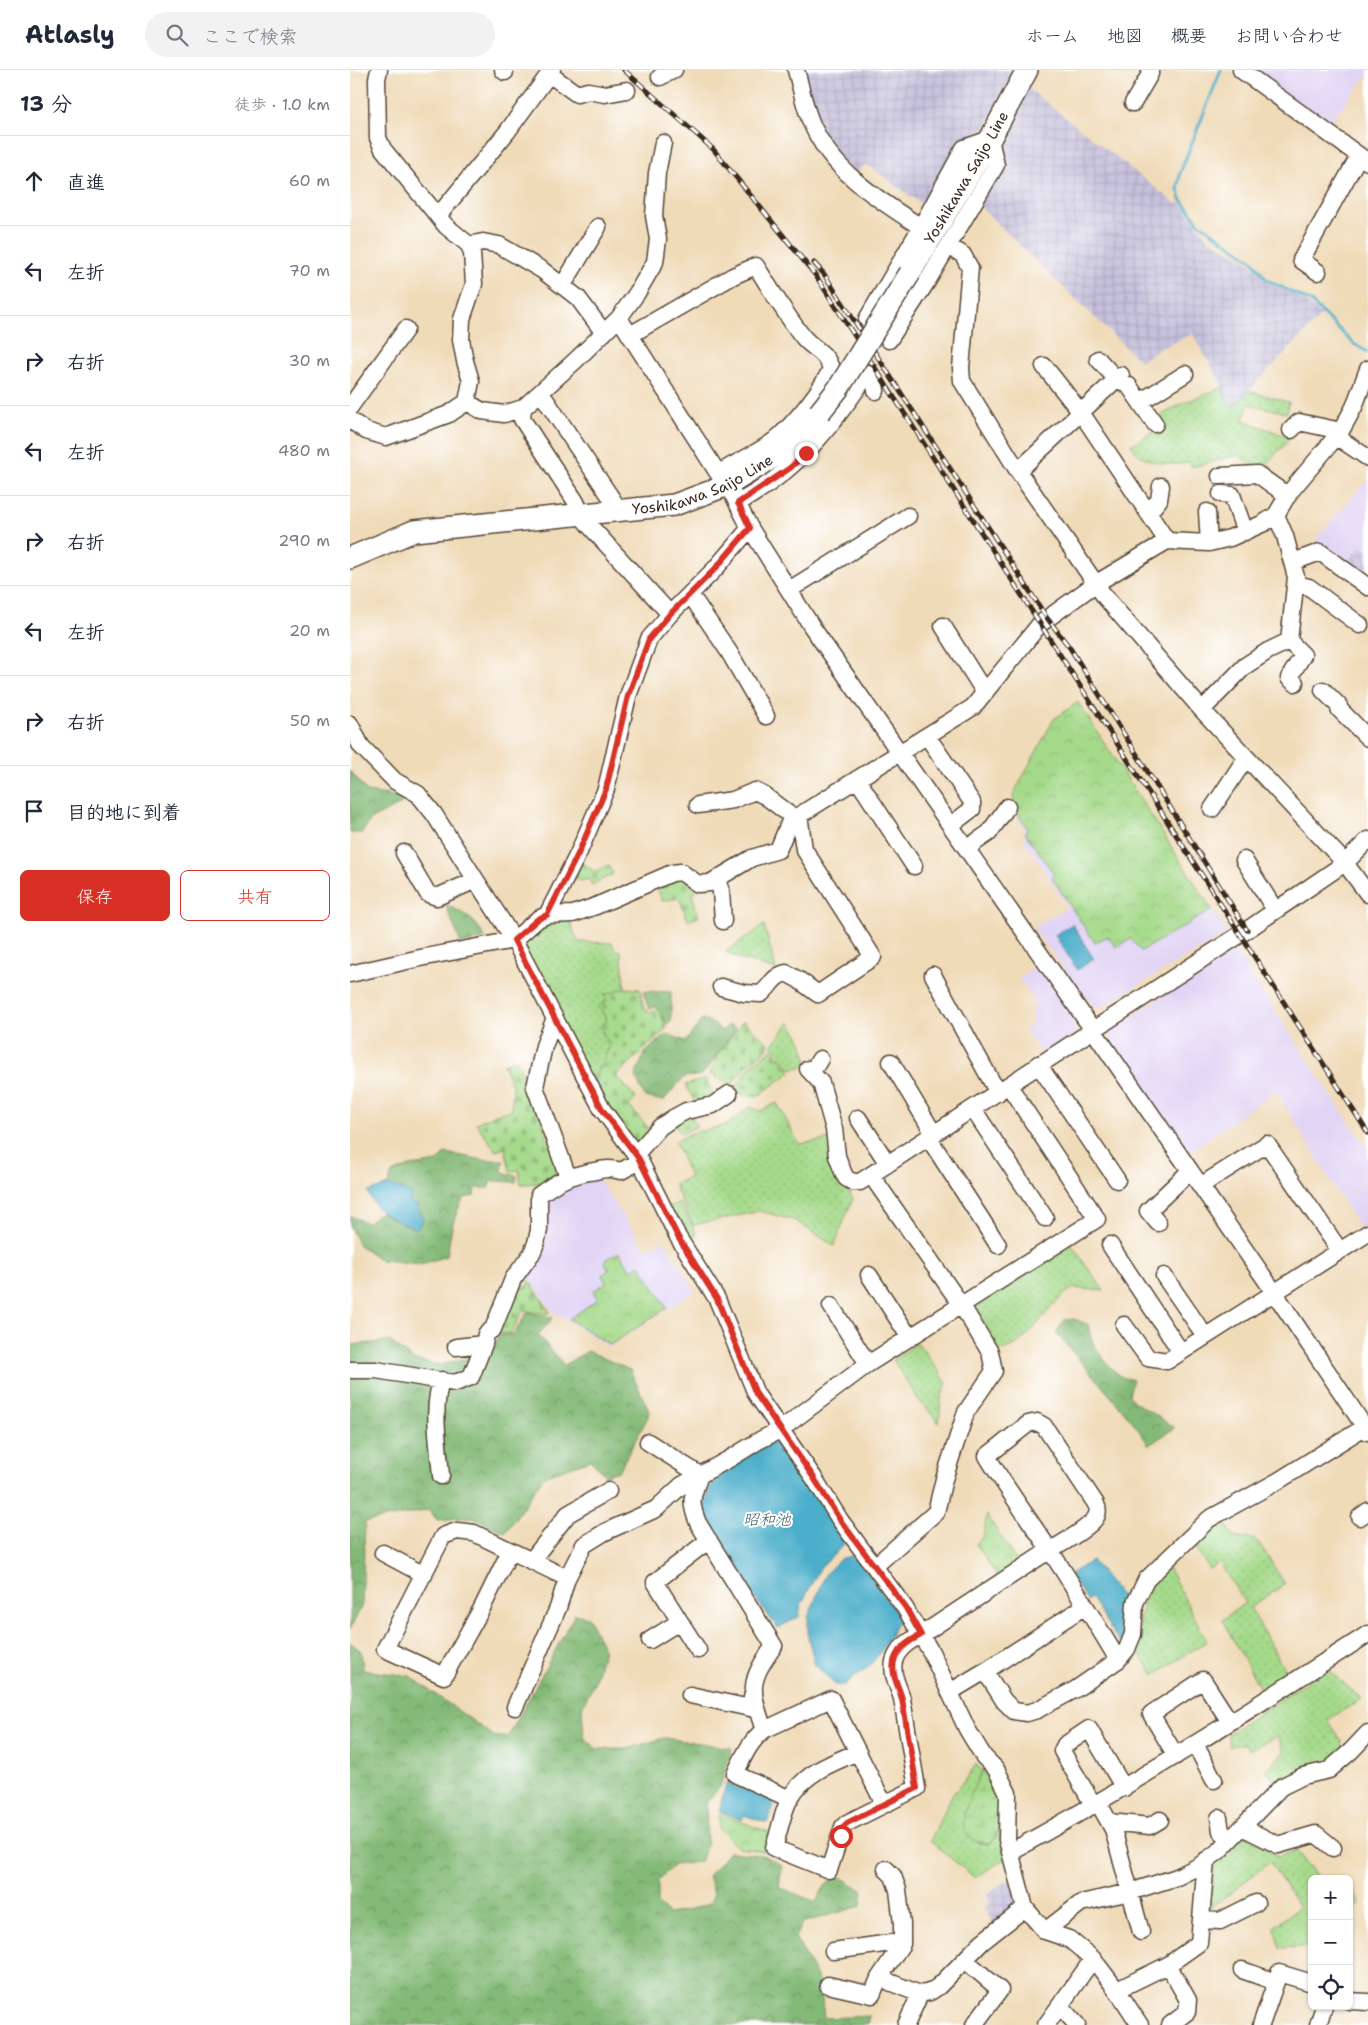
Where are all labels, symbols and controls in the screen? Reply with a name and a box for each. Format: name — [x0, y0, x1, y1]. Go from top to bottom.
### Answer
search box — [145, 12, 495, 57]
text: Atlasly — [25, 19, 115, 51]
icon: search — [163, 21, 191, 49]
text: ここで検索 — [203, 24, 298, 49]
text: ホーム — [1026, 24, 1079, 48]
text: 地図 — [1107, 24, 1143, 48]
text: 概要 — [1171, 24, 1207, 48]
text: お問い合わせ — [1235, 24, 1343, 48]
text: 13 分 — [20, 90, 72, 118]
text: 徒歩 · 1.0 km — [234, 94, 330, 115]
street label: Yoshikawa Saijo Line — [920, 108, 1013, 247]
icon: ahead — [20, 167, 48, 195]
text: 直進 — [67, 170, 105, 195]
text: 60 m — [289, 170, 330, 191]
icon: left — [20, 257, 48, 285]
text: 左折 — [67, 260, 105, 285]
text: 70 m — [289, 260, 330, 281]
icon: right — [20, 347, 48, 375]
text: 右折 — [67, 350, 105, 375]
text: 30 m — [289, 350, 330, 371]
icon: left — [20, 437, 48, 465]
text: 左折 — [67, 440, 105, 465]
text: 480 m — [278, 440, 330, 461]
route end — [795, 442, 818, 465]
street label: Yoshikawa Saijo Line — [631, 450, 777, 519]
icon: right — [20, 527, 48, 555]
text: 右折 — [67, 530, 105, 555]
text: 290 m — [278, 530, 330, 551]
icon: left — [20, 617, 48, 645]
text: 左折 — [67, 620, 105, 645]
text: 20 m — [289, 620, 330, 641]
icon: right — [20, 707, 48, 735]
text: 右折 — [67, 710, 105, 735]
text: 50 m — [290, 710, 330, 731]
icon: arrive — [20, 797, 48, 825]
text: 目的地に到着 — [67, 800, 181, 825]
button: 保存 — [20, 870, 170, 921]
button: 共有 — [180, 870, 330, 921]
water label: 昭和池 — [743, 1509, 792, 1530]
route start — [830, 1825, 853, 1848]
map controls — [1308, 1875, 1353, 2010]
button: + — [1308, 1875, 1353, 1920]
button: − — [1308, 1920, 1353, 1965]
button: locate — [1308, 1965, 1353, 2010]

